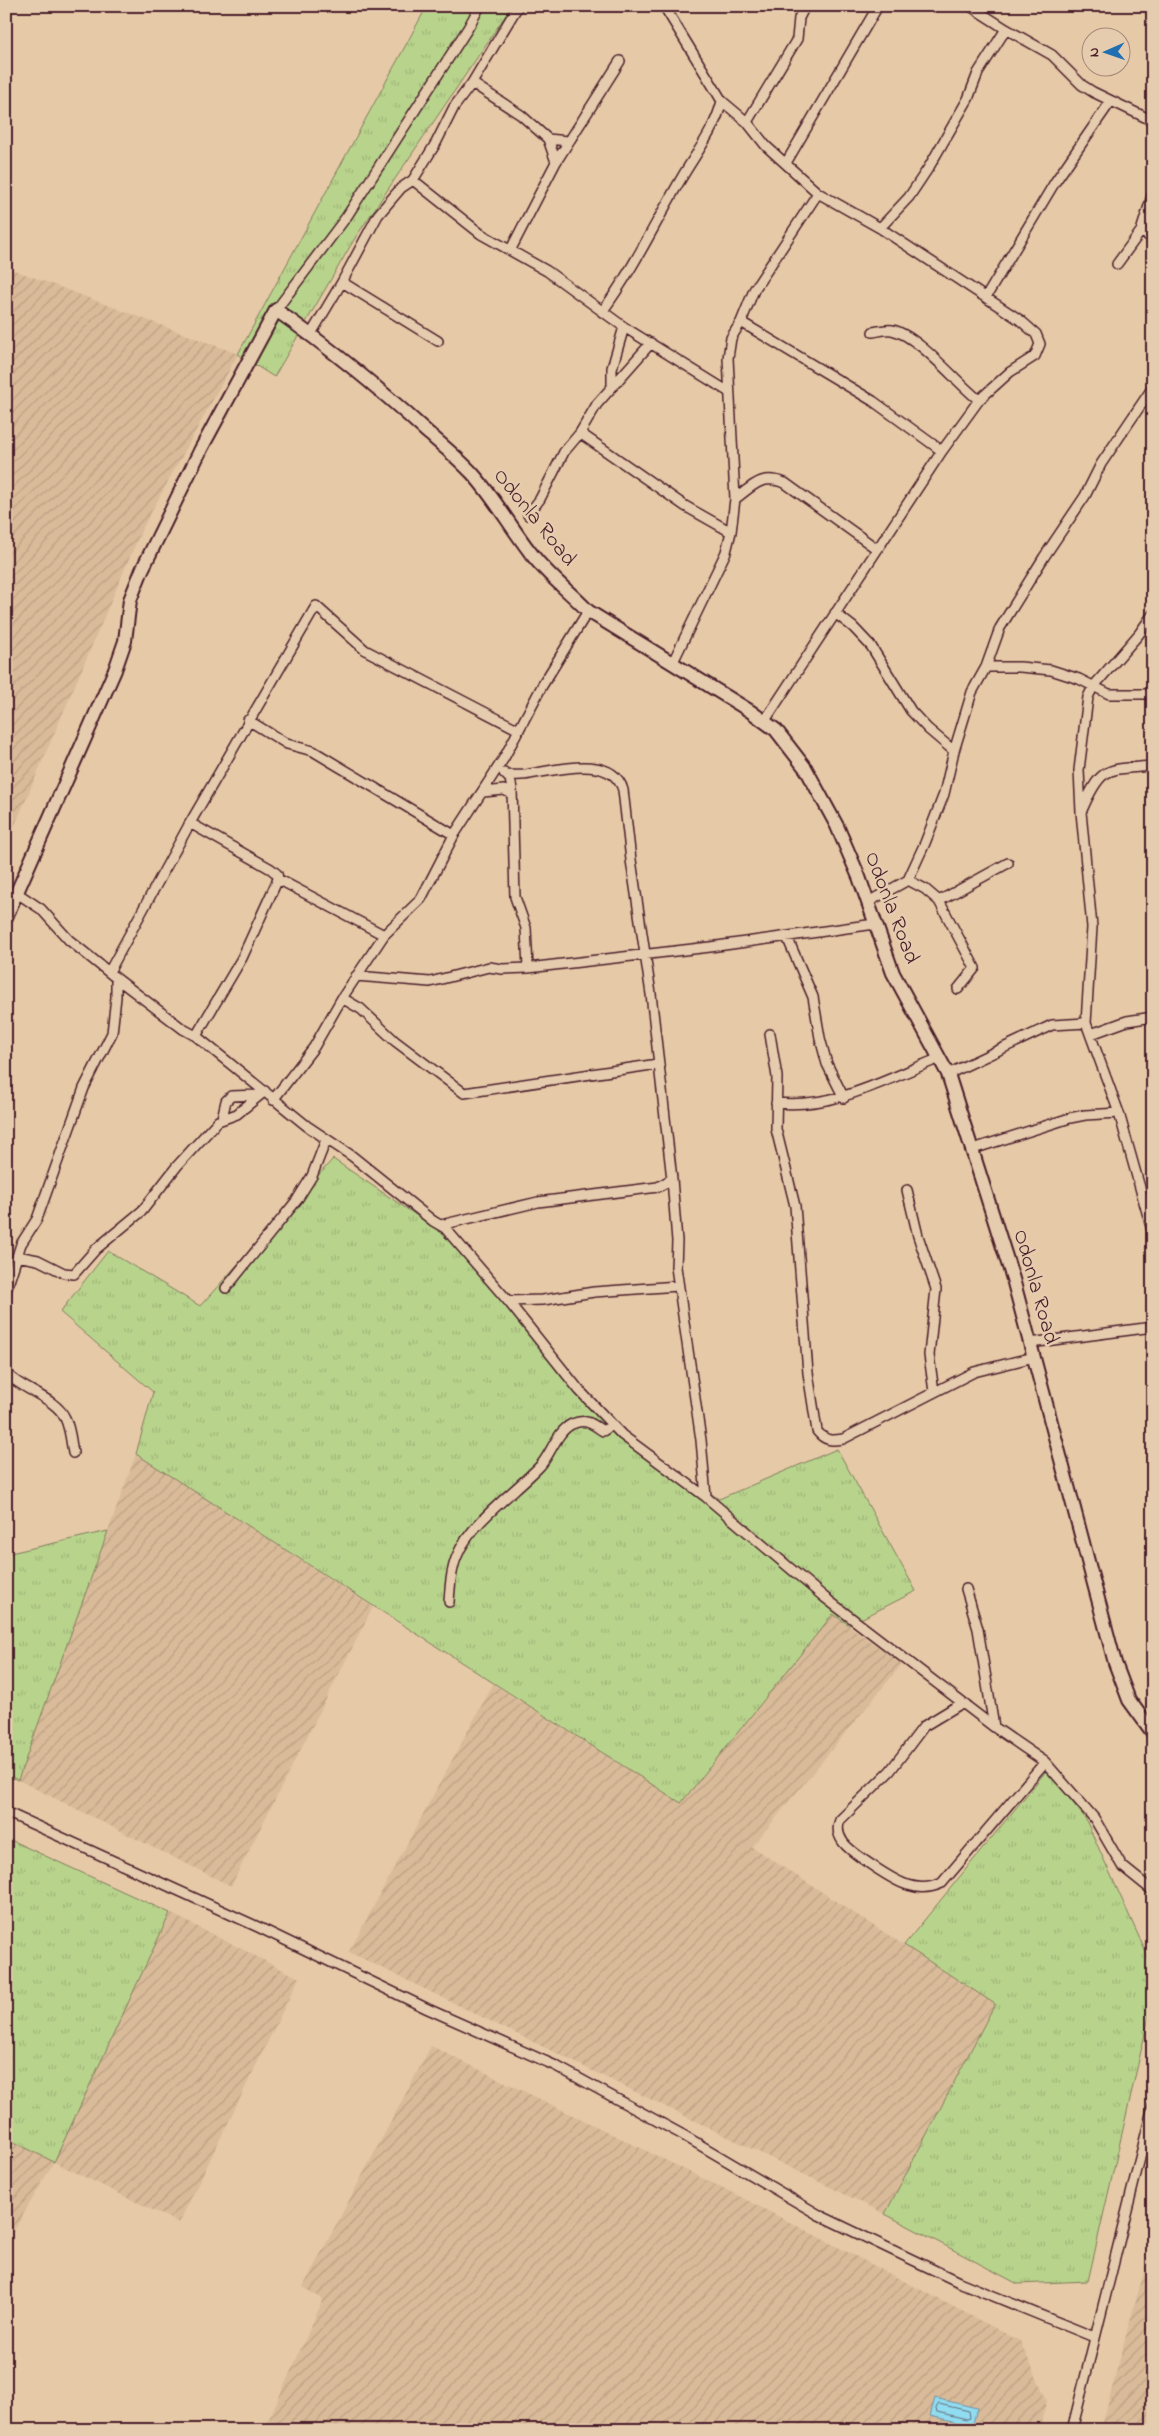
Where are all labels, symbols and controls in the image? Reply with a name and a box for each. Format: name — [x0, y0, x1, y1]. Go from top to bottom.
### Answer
north arrow — [1082, 28, 1132, 78]
text: N — [1084, 47, 1105, 57]
street label: Odonla Road — [484, 462, 584, 574]
street label: Odonla Road — [855, 847, 927, 969]
street label: Odonla Road — [1003, 1226, 1067, 1348]

